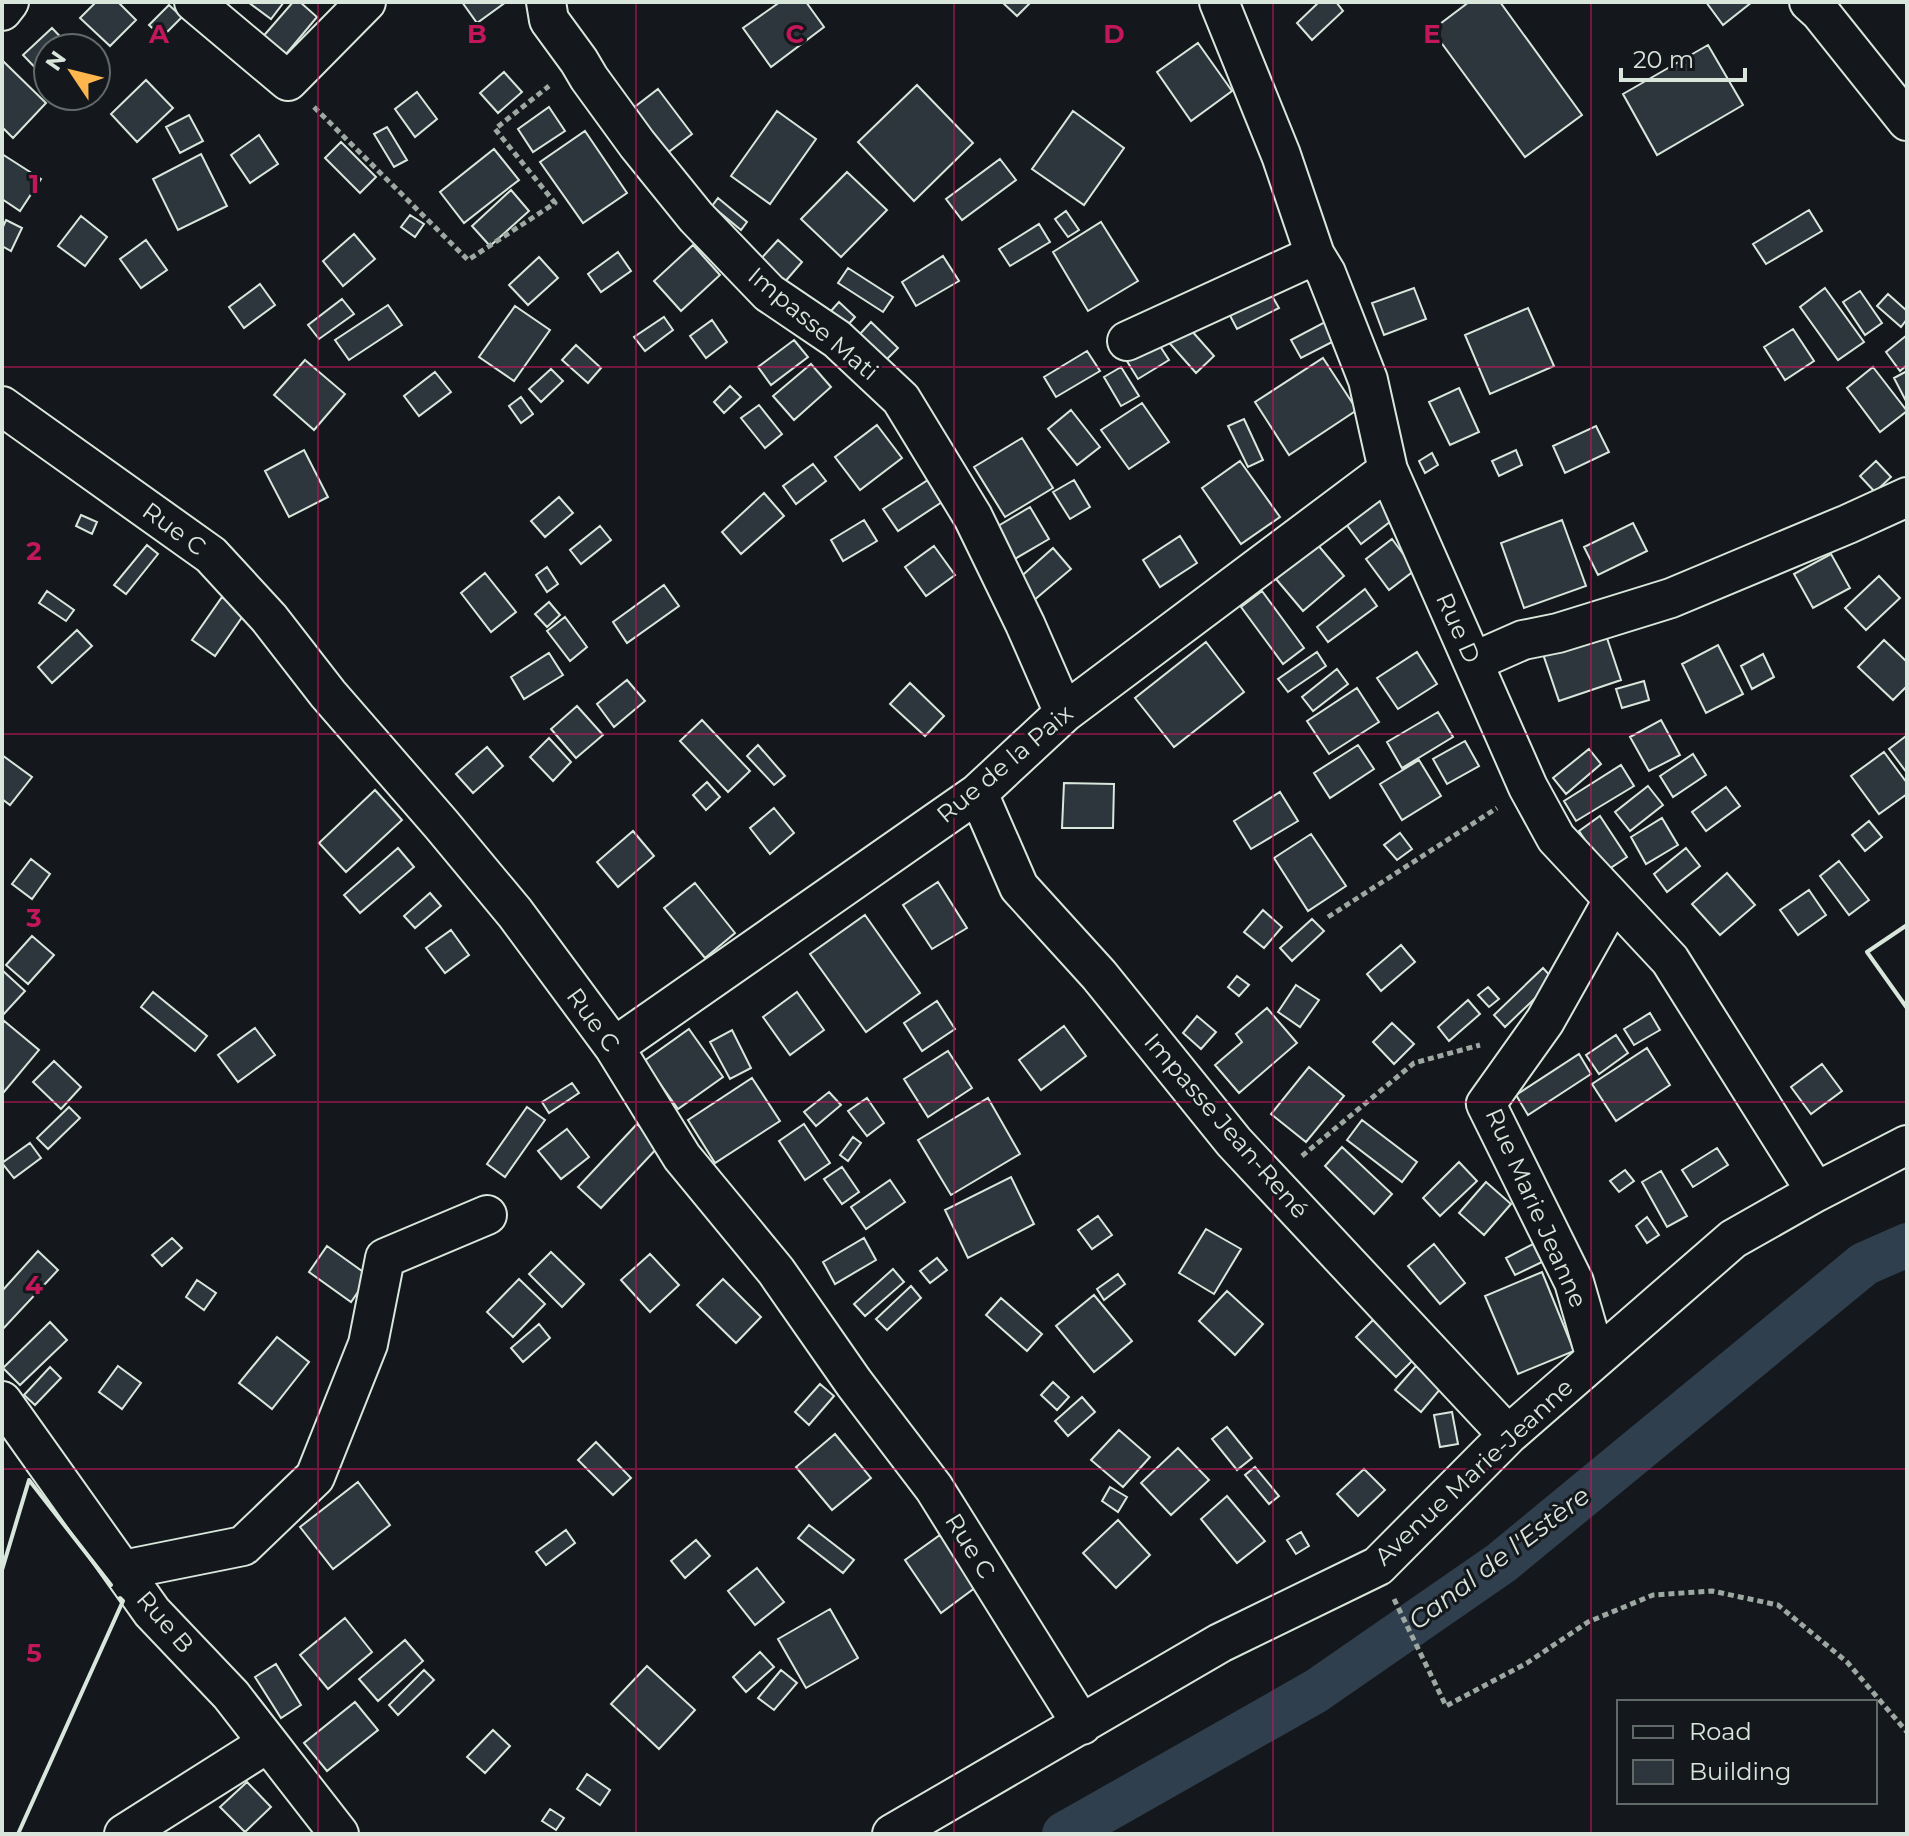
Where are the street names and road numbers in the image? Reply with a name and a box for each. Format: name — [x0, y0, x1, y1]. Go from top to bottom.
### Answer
street label: Impasse Mati — [743, 261, 884, 386]
street label: Rue C — [137, 496, 212, 561]
street label: Rue D — [1430, 588, 1487, 668]
street label: Rue de la Paix — [931, 698, 1079, 829]
street label: Rue C — [561, 982, 626, 1057]
street label: Impasse Jean-René — [1138, 1027, 1315, 1224]
street label: Rue Marie Jeanne — [1479, 1104, 1593, 1312]
street label: Avenue Marie-Jeanne — [1368, 1372, 1579, 1571]
street label: Rue C — [939, 1508, 1002, 1584]
street label: Rue B — [131, 1585, 200, 1658]

